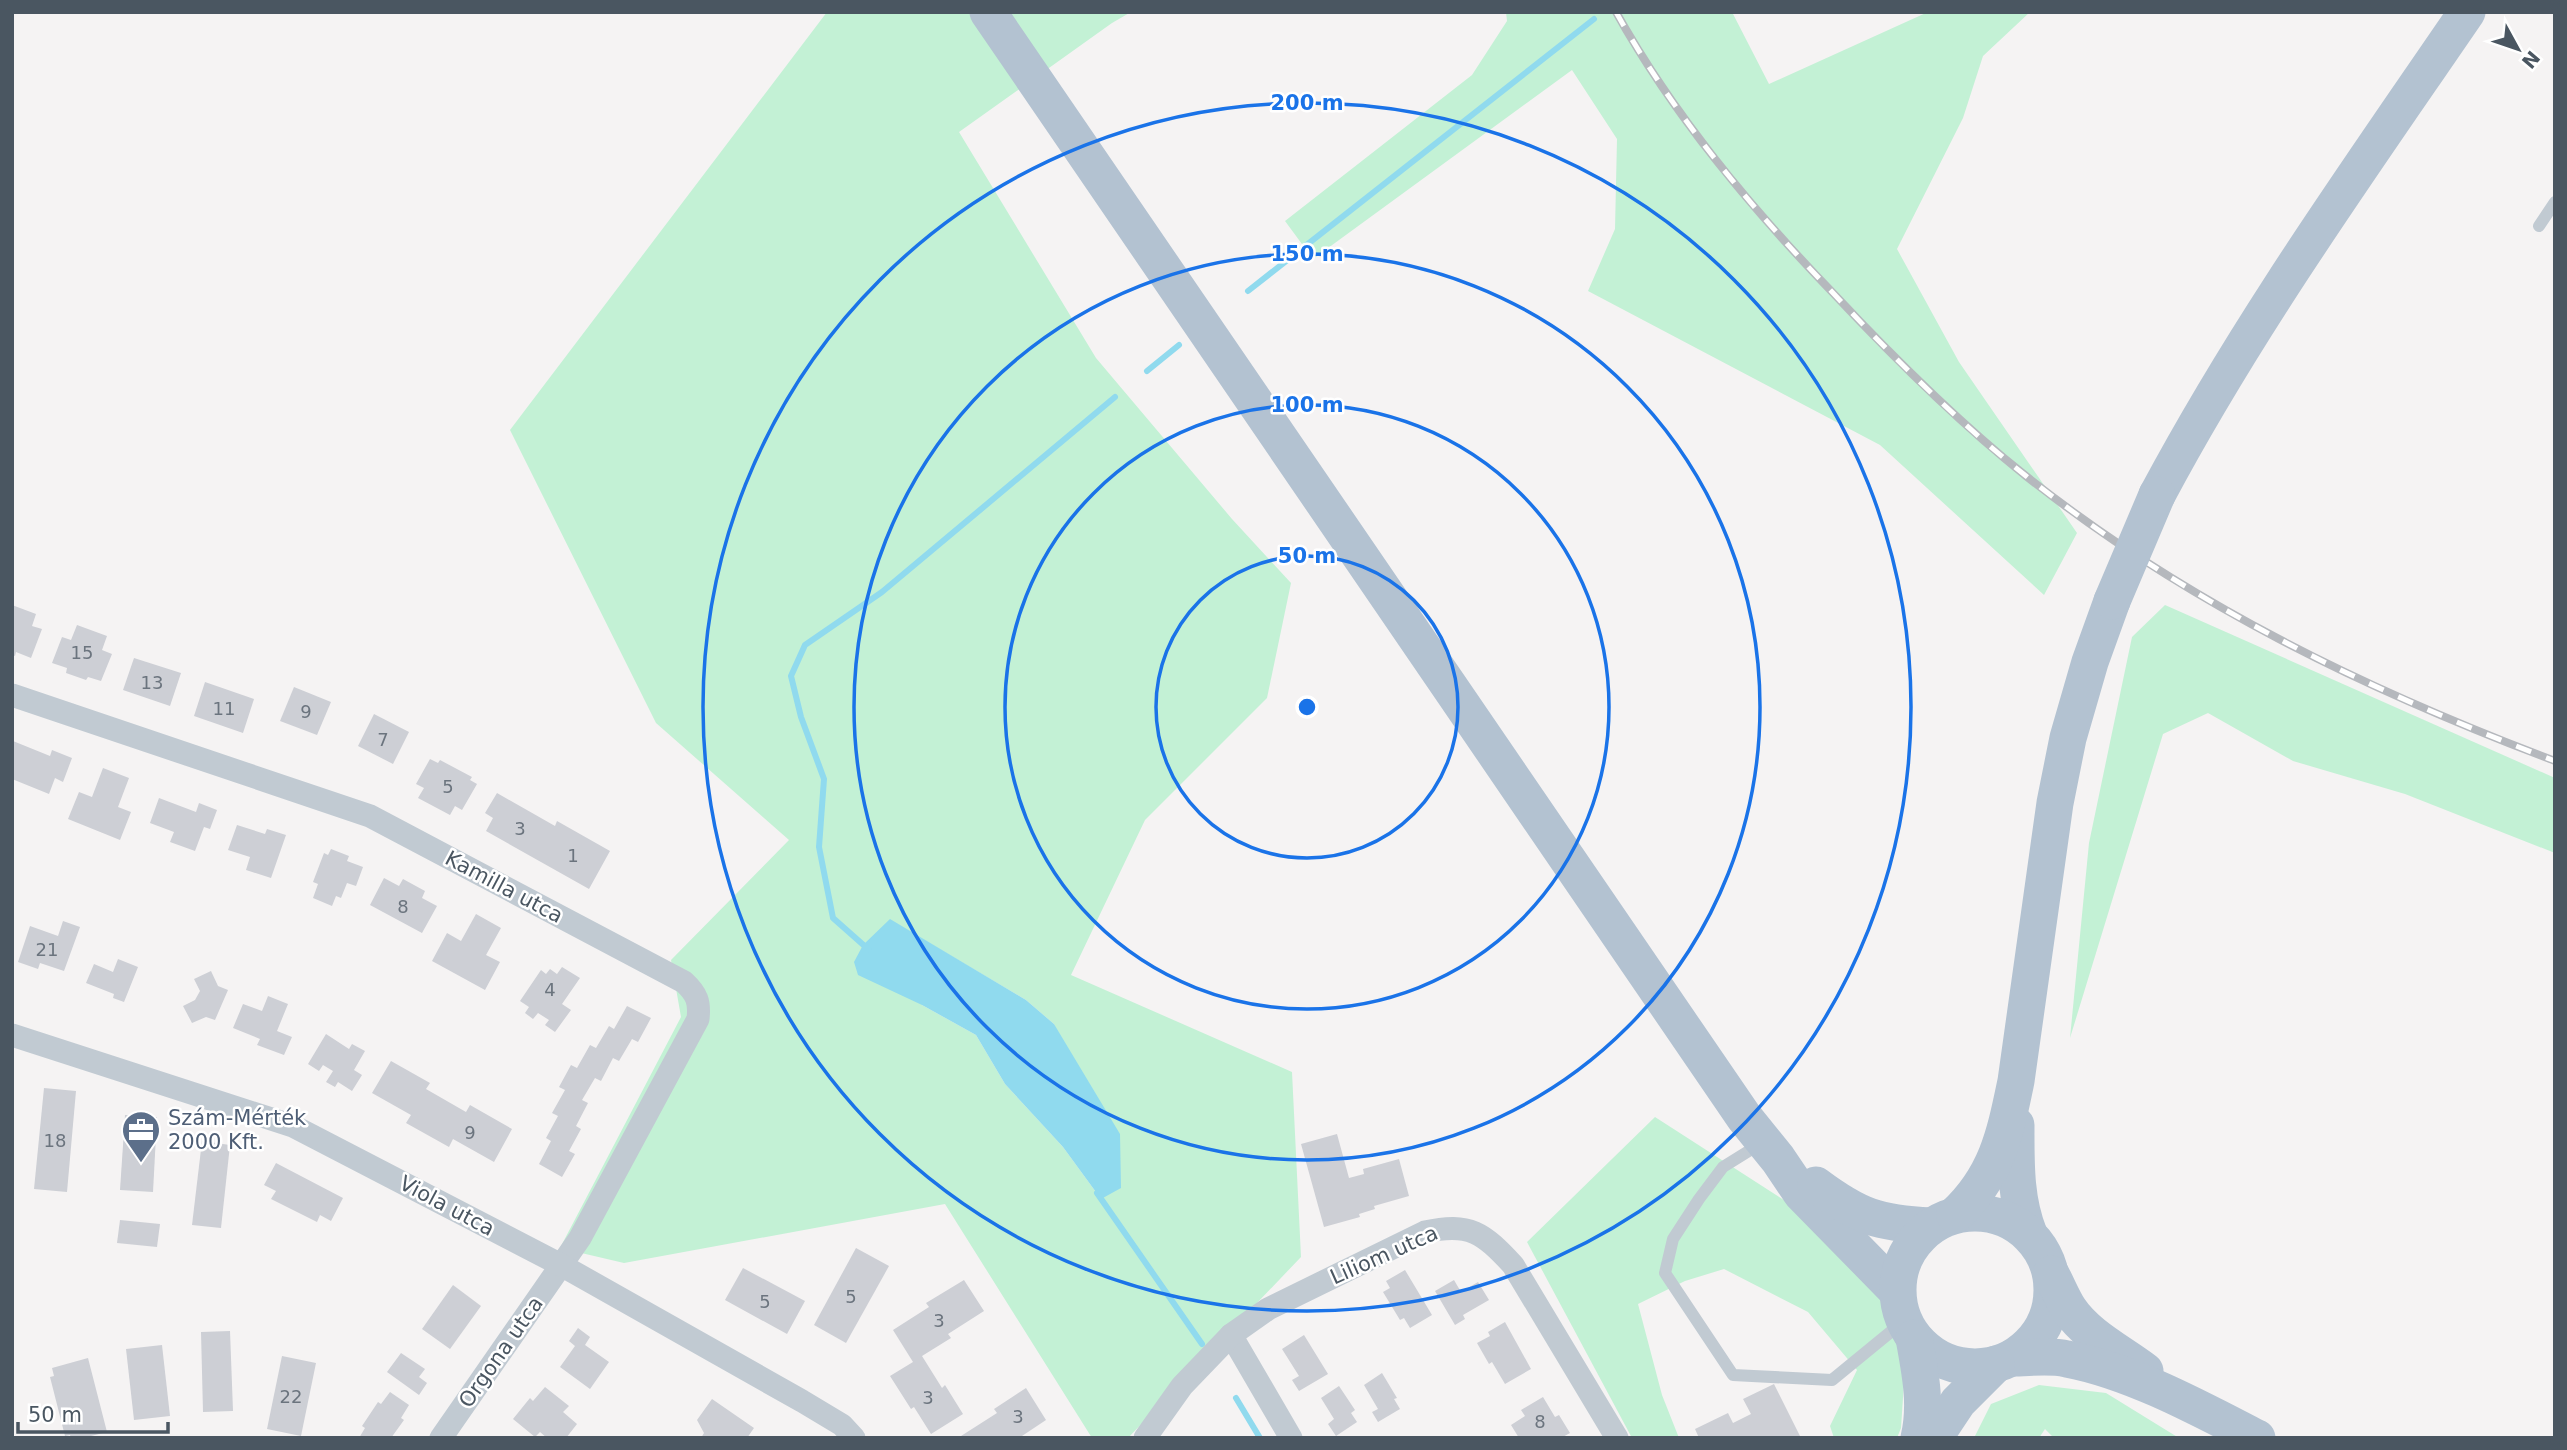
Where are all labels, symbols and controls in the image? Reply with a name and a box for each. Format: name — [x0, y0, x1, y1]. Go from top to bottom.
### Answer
north arrow — [2483, 14, 2553, 84]
text: N — [2517, 47, 2545, 73]
text: 200 m — [1270, 91, 1344, 115]
text: 150 m — [1270, 242, 1344, 266]
text: 100 m — [1270, 393, 1344, 417]
text: 50 m — [1278, 544, 1336, 568]
house number: 15 — [71, 642, 93, 663]
house number: 13 — [141, 672, 163, 693]
centre of rings — [1295, 695, 1319, 719]
house number: 11 — [213, 698, 235, 719]
house number: 9 — [300, 701, 312, 722]
house number: 7 — [377, 729, 389, 750]
house number: 5 — [442, 776, 454, 797]
house number: 3 — [514, 818, 526, 839]
house number: 1 — [567, 845, 579, 866]
street label: Kamilla utca — [441, 846, 567, 928]
house number: 8 — [397, 896, 409, 917]
house number: 21 — [36, 939, 58, 960]
house number: 4 — [544, 979, 556, 1000]
place label: Szám-Mérték 2000 Kft. — [168, 1106, 307, 1154]
office icon: Szám-Mérték 2000 Kft. — [120, 1109, 162, 1164]
house number: 9 — [464, 1122, 476, 1143]
house number: 18 — [44, 1130, 66, 1151]
street label: Viola utca — [395, 1171, 499, 1241]
street label: Liliom utca — [1327, 1221, 1441, 1289]
house number: 5 — [845, 1286, 857, 1307]
house number: 5 — [759, 1291, 771, 1312]
street label: Orgona utca — [454, 1292, 548, 1412]
house number: 3 — [933, 1310, 945, 1331]
house number: 22 — [280, 1386, 302, 1407]
house number: 3 — [922, 1387, 934, 1408]
scale bar — [18, 1390, 168, 1434]
text: 50 m — [28, 1403, 82, 1427]
house number: 3 — [1012, 1406, 1024, 1427]
house number: 8 — [1534, 1411, 1546, 1432]

